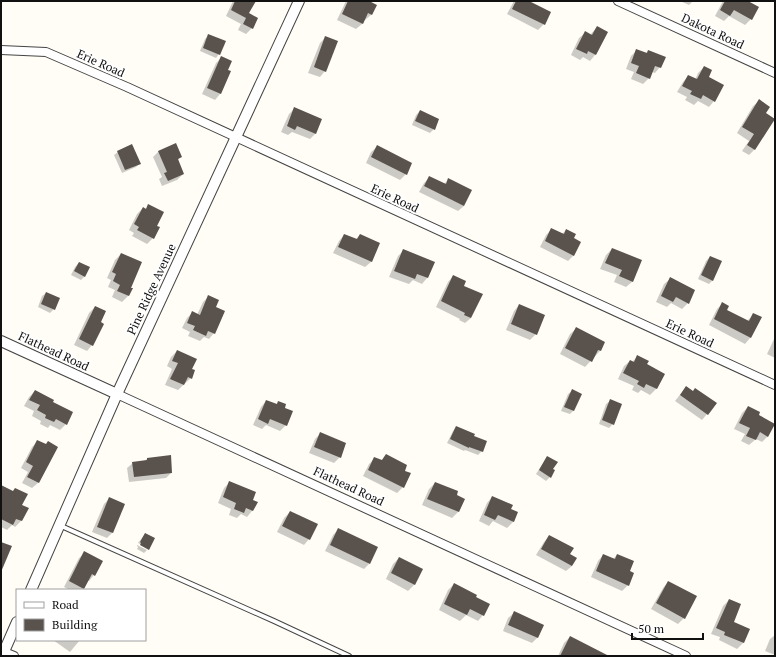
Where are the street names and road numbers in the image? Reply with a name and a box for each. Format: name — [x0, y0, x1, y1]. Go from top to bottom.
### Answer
street label: Dakota Road — [679, 10, 747, 52]
street label: Erie Road — [75, 46, 128, 80]
street label: Erie Road — [369, 180, 422, 216]
street label: Pine Ridge Avenue — [123, 241, 179, 337]
street label: Erie Road — [664, 315, 717, 351]
street label: Flathead Road — [16, 328, 92, 374]
street label: Flathead Road — [311, 463, 387, 509]

